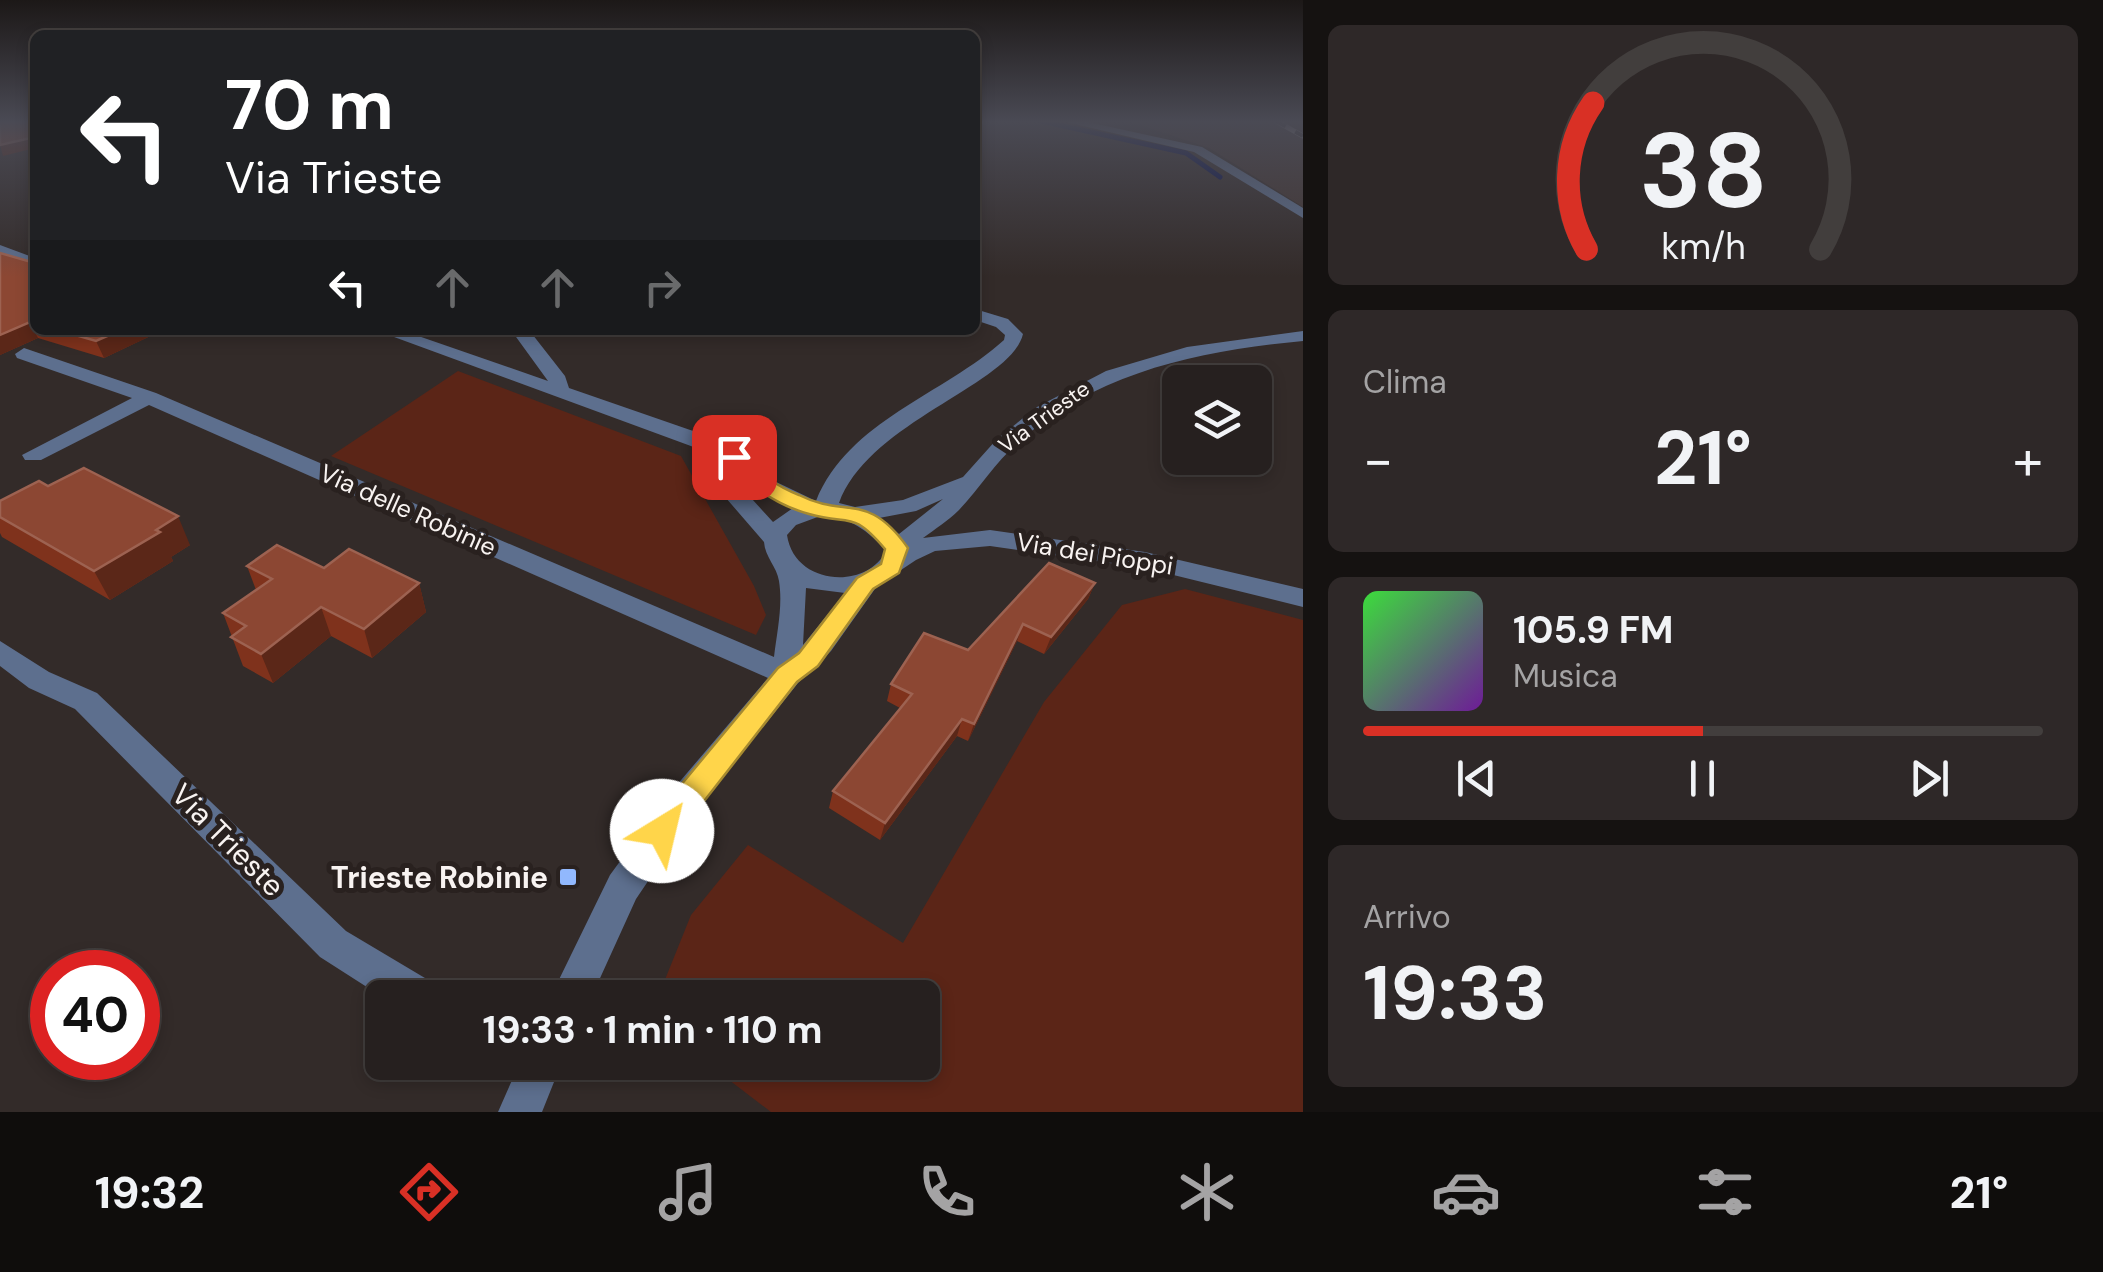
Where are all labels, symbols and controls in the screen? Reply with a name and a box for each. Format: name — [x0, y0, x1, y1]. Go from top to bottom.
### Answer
text: 70 m — [225, 60, 394, 151]
icon: left — [60, 70, 190, 200]
text: 38 — [1639, 104, 1767, 239]
text: Via Trieste — [225, 148, 442, 207]
text: km/h — [1661, 224, 1745, 270]
icon: left — [320, 260, 375, 315]
icon: ahead — [425, 260, 480, 315]
icon: ahead — [530, 260, 585, 315]
icon: right — [635, 260, 690, 315]
text: Clima — [1363, 361, 1447, 403]
map controls — [1162, 365, 1272, 475]
button: layers — [1162, 365, 1272, 475]
street label: Via Trieste — [993, 374, 1095, 460]
text: 21° — [1654, 410, 1752, 507]
pin — [692, 415, 777, 500]
text: − — [1363, 424, 1393, 496]
text: + — [2013, 424, 2043, 496]
icon: arrive — [707, 430, 762, 485]
street label: Via delle Robinie — [315, 456, 501, 564]
street label: Via dei Pioppi — [1014, 525, 1176, 583]
text: 105.9 FM — [1513, 605, 1674, 655]
text: Musica — [1513, 655, 1618, 697]
icon: previous — [1449, 751, 1504, 806]
icon: pause — [1675, 751, 1730, 806]
icon: next — [1902, 751, 1957, 806]
street label: Via Trieste — [163, 775, 293, 905]
position arrow — [610, 779, 714, 883]
place label: Trieste Robinie — [331, 858, 548, 897]
marker: Trieste Robinie — [557, 866, 579, 888]
text: Arrivo — [1363, 896, 1451, 938]
text: 19:33 — [1363, 945, 1547, 1042]
speed limit sign: 40 — [30, 950, 160, 1080]
text: 19:33 · 1 min · 110 m — [483, 1005, 822, 1055]
icon: directions — [394, 1157, 464, 1227]
icon: music — [653, 1157, 723, 1227]
icon: phone — [912, 1157, 982, 1227]
icon: climate — [1172, 1157, 1242, 1227]
icon: car — [1431, 1157, 1501, 1227]
icon: filters — [1690, 1157, 1760, 1227]
text: 19:32 — [95, 1163, 204, 1222]
text: 21° — [1950, 1163, 2008, 1222]

